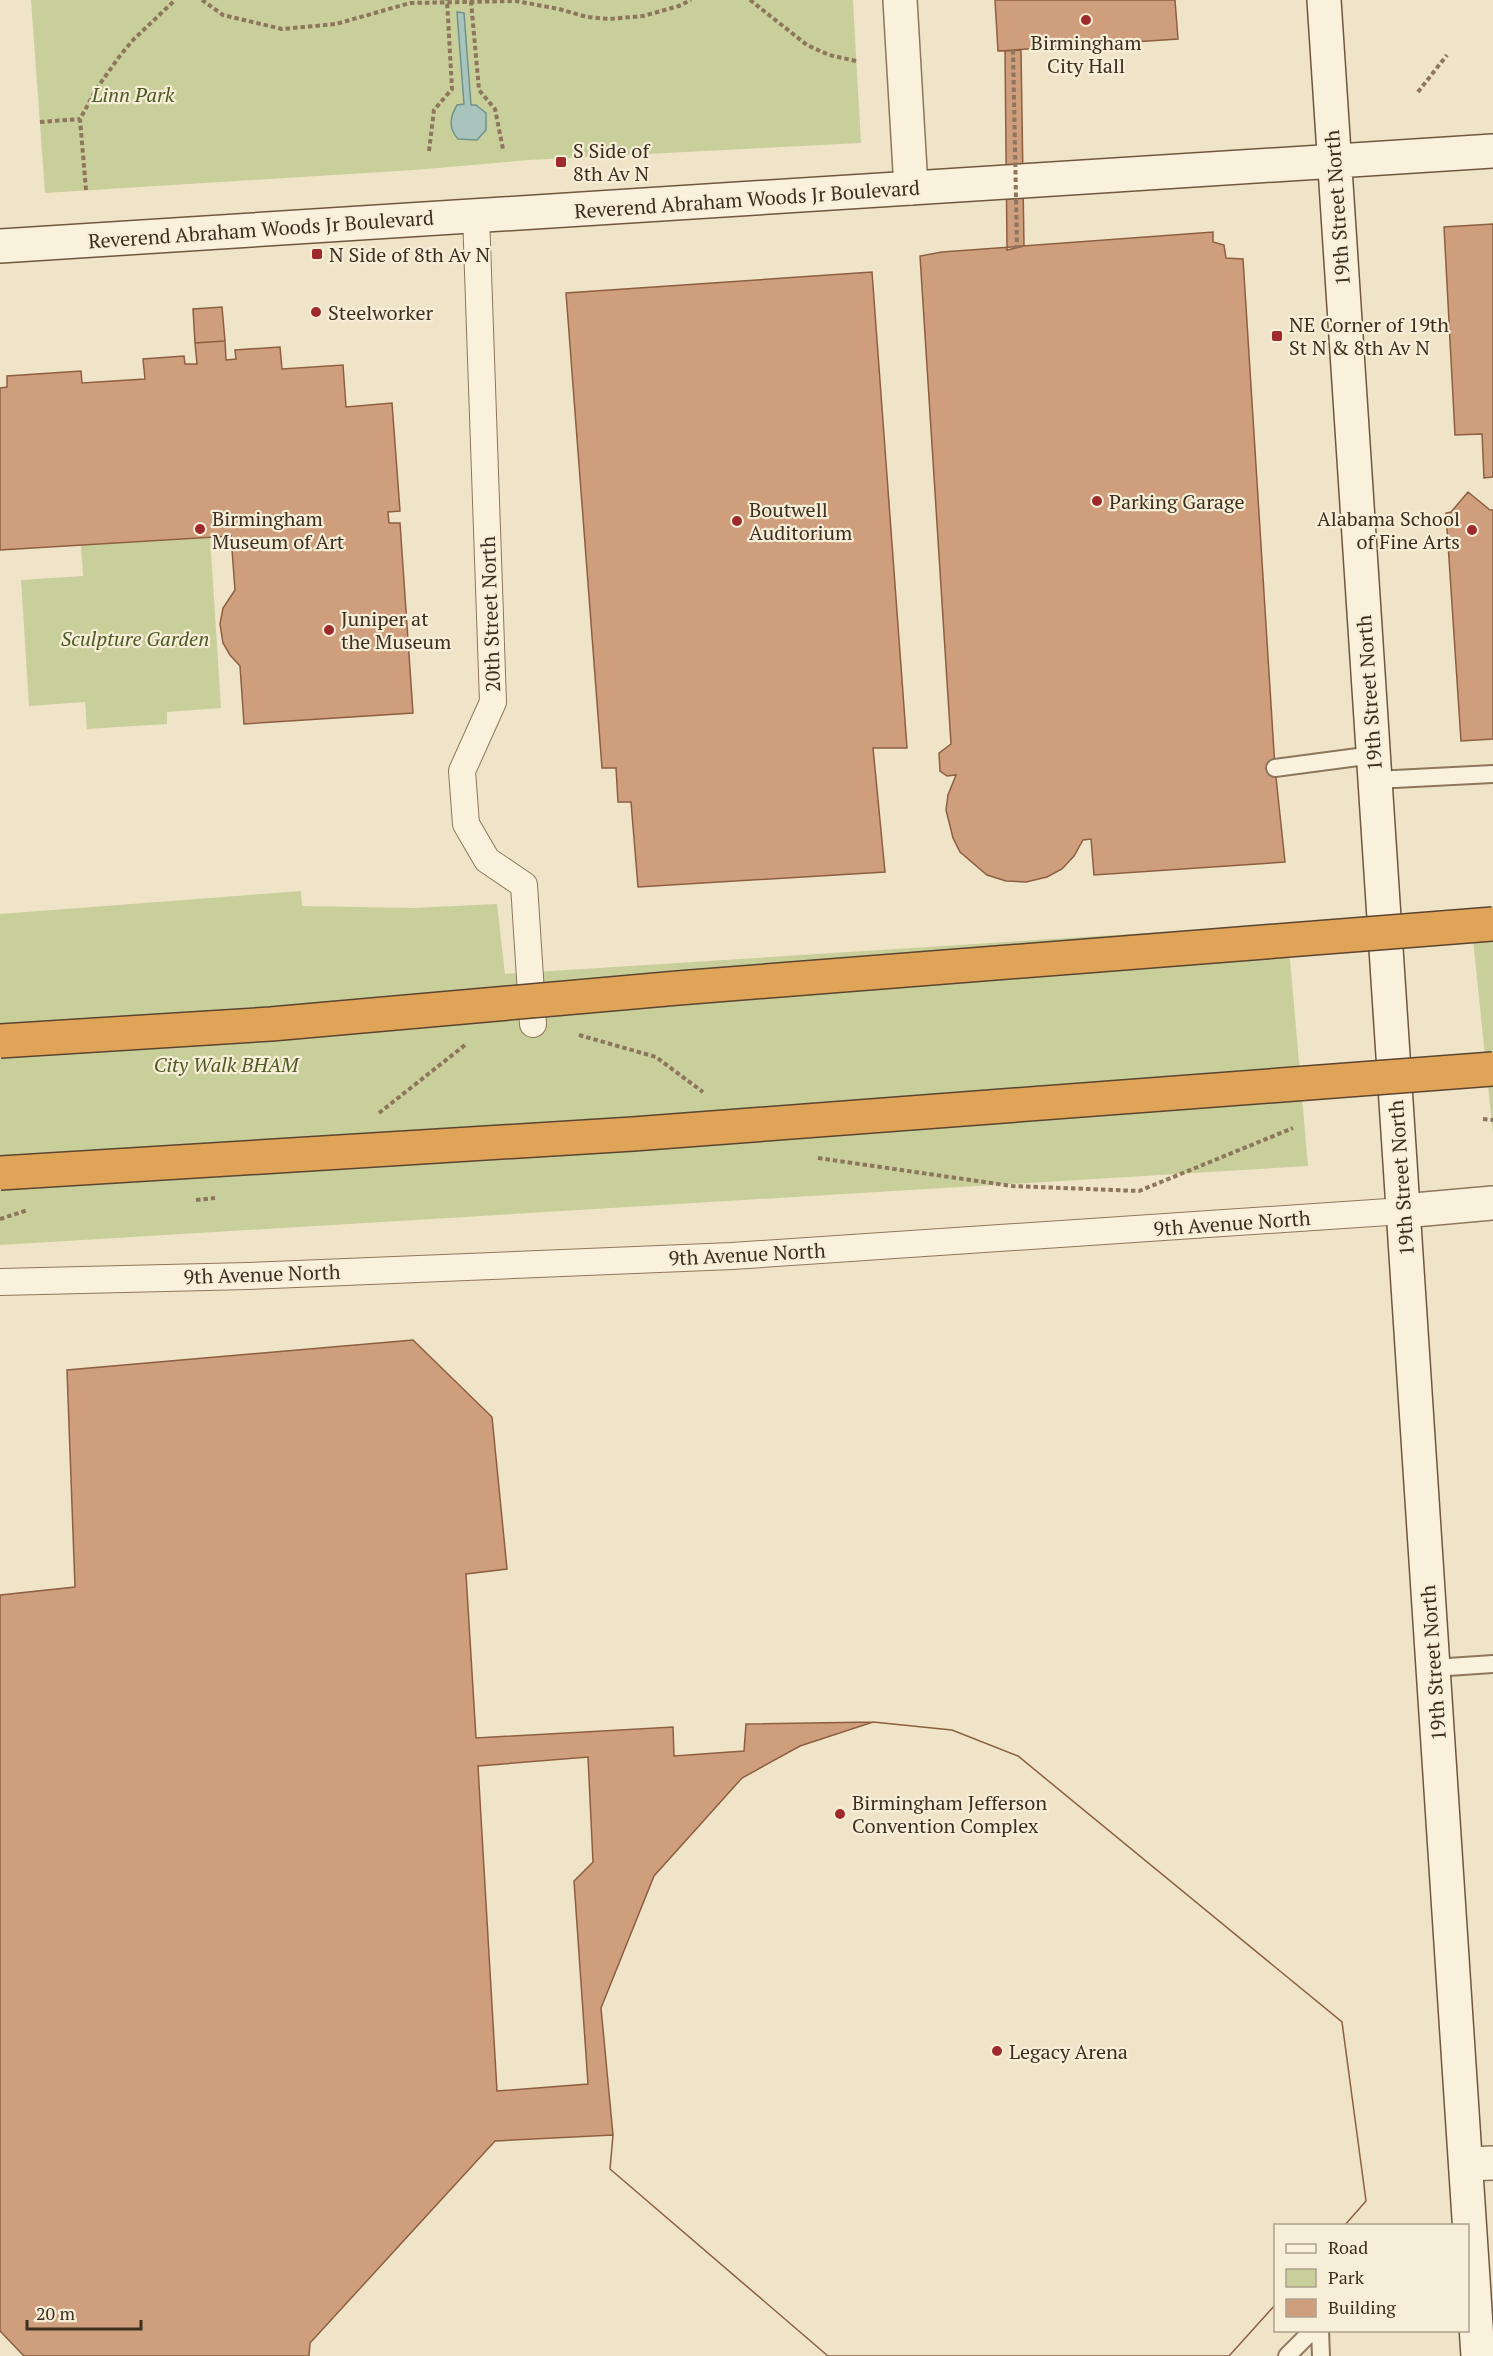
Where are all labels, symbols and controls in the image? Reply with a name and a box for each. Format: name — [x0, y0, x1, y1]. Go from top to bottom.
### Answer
marker: Birmingham City Hall — [1079, 13, 1093, 27]
place label: Birmingham City Hall — [1031, 29, 1141, 79]
park label: Linn Park — [91, 81, 175, 108]
street label: 19th Street North — [1318, 129, 1356, 287]
place label: S Side of 8th Av N — [573, 137, 650, 187]
marker: S Side of 8th Av N — [554, 155, 568, 169]
street label: Reverend Abraham Woods Jr Boulevard — [573, 173, 921, 225]
street label: Reverend Abraham Woods Jr Boulevard — [87, 203, 435, 255]
place label: N Side of 8th Av N — [329, 241, 491, 268]
marker: N Side of 8th Av N — [310, 247, 324, 261]
place label: Steelworker — [328, 299, 433, 326]
marker: Steelworker — [309, 305, 323, 319]
place label: NE Corner of 19th St N & 8th Av N — [1289, 311, 1449, 361]
marker: NE Corner of 19th St N & 8th Av N — [1270, 329, 1284, 343]
place label: Parking Garage — [1109, 488, 1245, 515]
marker: Parking Garage — [1090, 494, 1104, 508]
place label: Boutwell Auditorium — [749, 496, 852, 546]
place label: Birmingham Museum of Art — [212, 505, 345, 555]
place label: Alabama School of Fine Arts — [1317, 505, 1460, 555]
marker: Boutwell Auditorium — [730, 514, 744, 528]
marker: Birmingham Museum of Art — [193, 522, 207, 536]
marker: Alabama School of Fine Arts — [1465, 523, 1479, 537]
street label: 20th Street North — [474, 535, 506, 692]
place label: Juniper at the Museum — [341, 605, 451, 655]
street label: 19th Street North — [1350, 614, 1388, 772]
marker: Juniper at the Museum — [322, 623, 336, 637]
park label: Sculpture Garden — [61, 625, 209, 652]
park label: City Walk BHAM — [154, 1051, 300, 1078]
street label: 19th Street North — [1382, 1099, 1420, 1257]
street label: 9th Avenue North — [1153, 1204, 1312, 1242]
street label: 9th Avenue North — [668, 1236, 826, 1272]
street label: 9th Avenue North — [183, 1258, 341, 1290]
street label: 19th Street North — [1414, 1584, 1452, 1742]
place label: Birmingham Jefferson Convention Complex — [852, 1789, 1047, 1839]
marker: Birmingham Jefferson Convention Complex — [833, 1807, 847, 1821]
place label: Legacy Arena — [1009, 2038, 1128, 2065]
marker: Legacy Arena — [990, 2044, 1004, 2058]
legend — [1274, 2224, 1469, 2332]
text: Road — [1328, 2235, 1368, 2259]
text: Park — [1328, 2265, 1365, 2289]
scale bar — [27, 2293, 141, 2331]
text: Building — [1328, 2295, 1396, 2319]
text: 20 m — [36, 2301, 76, 2325]

